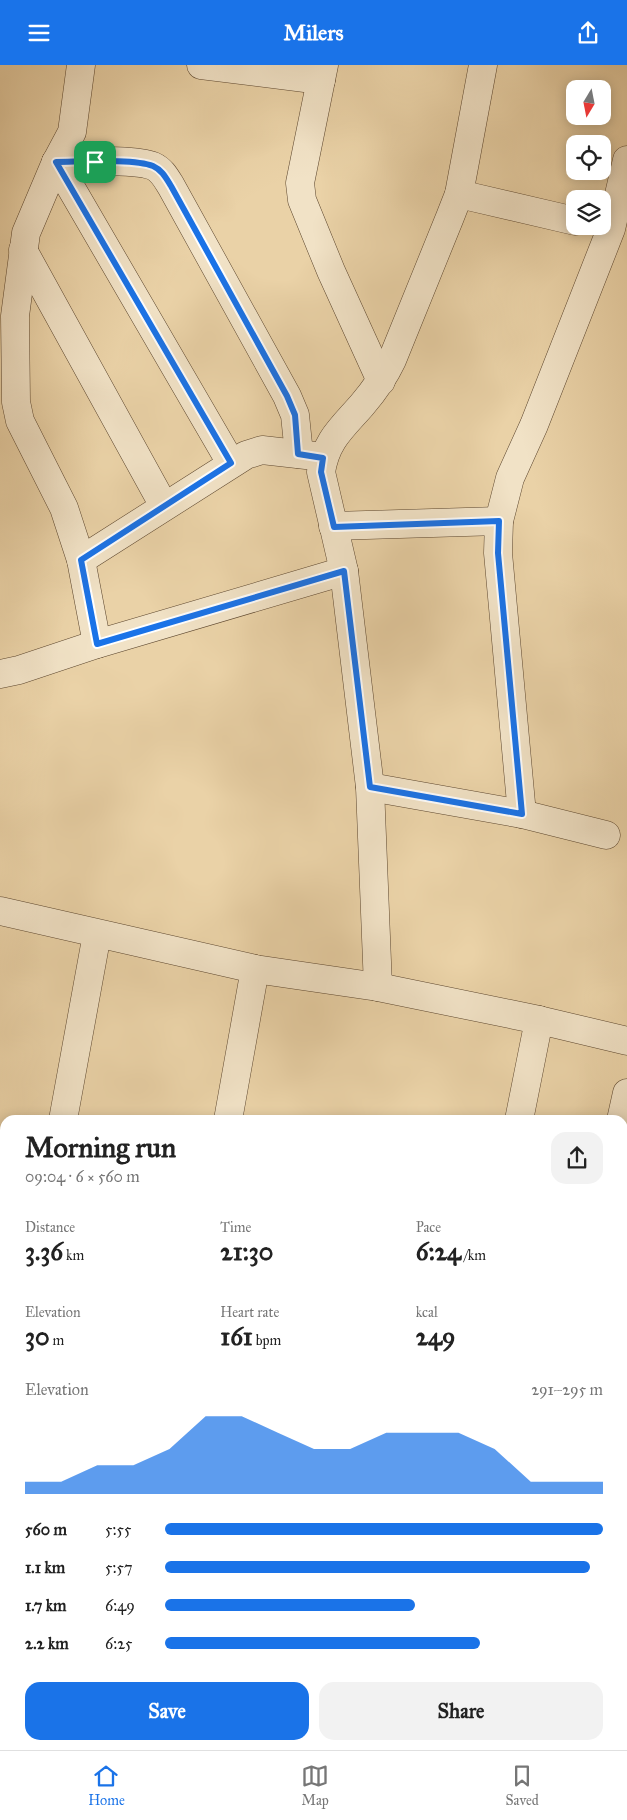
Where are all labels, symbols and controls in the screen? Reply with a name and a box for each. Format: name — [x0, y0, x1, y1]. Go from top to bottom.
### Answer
icon: menu — [25, 19, 53, 47]
text: Milers — [283, 19, 344, 46]
icon: share — [574, 19, 602, 47]
north arrow — [566, 80, 611, 125]
map controls — [566, 80, 611, 235]
button: locate — [566, 135, 611, 180]
pin — [74, 141, 116, 183]
icon: arrive — [81, 148, 109, 176]
button: layers — [566, 190, 611, 235]
text: Morning run — [25, 1130, 176, 1165]
button: share — [551, 1132, 603, 1184]
text: 09:04 · 6 × 560 m — [25, 1167, 140, 1186]
text: Distance — [25, 1219, 75, 1236]
text: Time — [220, 1219, 251, 1236]
text: Pace — [416, 1219, 441, 1236]
text: 3.36 — [25, 1236, 63, 1267]
text: 21:30 — [220, 1236, 273, 1267]
text: 6:24 — [416, 1236, 461, 1267]
text: km — [63, 1247, 84, 1264]
text: /km — [461, 1247, 486, 1264]
text: Elevation — [25, 1304, 81, 1321]
text: Heart rate — [220, 1304, 279, 1321]
text: kcal — [416, 1304, 438, 1321]
text: 30 — [25, 1321, 50, 1352]
text: 161 — [220, 1321, 253, 1352]
text: 249 — [416, 1321, 455, 1352]
text: m — [50, 1332, 64, 1349]
text: bpm — [253, 1332, 281, 1349]
text: Elevation — [25, 1380, 89, 1399]
text: 291–295 m — [531, 1380, 603, 1399]
text: 560 m — [25, 1520, 67, 1539]
text: 5:55 — [105, 1520, 131, 1539]
text: 1.1 km — [25, 1558, 65, 1577]
text: 5:57 — [105, 1558, 132, 1577]
text: 1.7 km — [25, 1596, 67, 1615]
text: 6:49 — [105, 1596, 135, 1615]
text: 2.2 km — [25, 1634, 69, 1653]
text: 6:25 — [105, 1634, 132, 1653]
button: Save — [25, 1682, 309, 1740]
button: Share — [319, 1682, 603, 1740]
tab: Home — [88, 1762, 125, 1809]
tab: Map — [301, 1762, 329, 1809]
tab: Saved — [506, 1762, 539, 1809]

